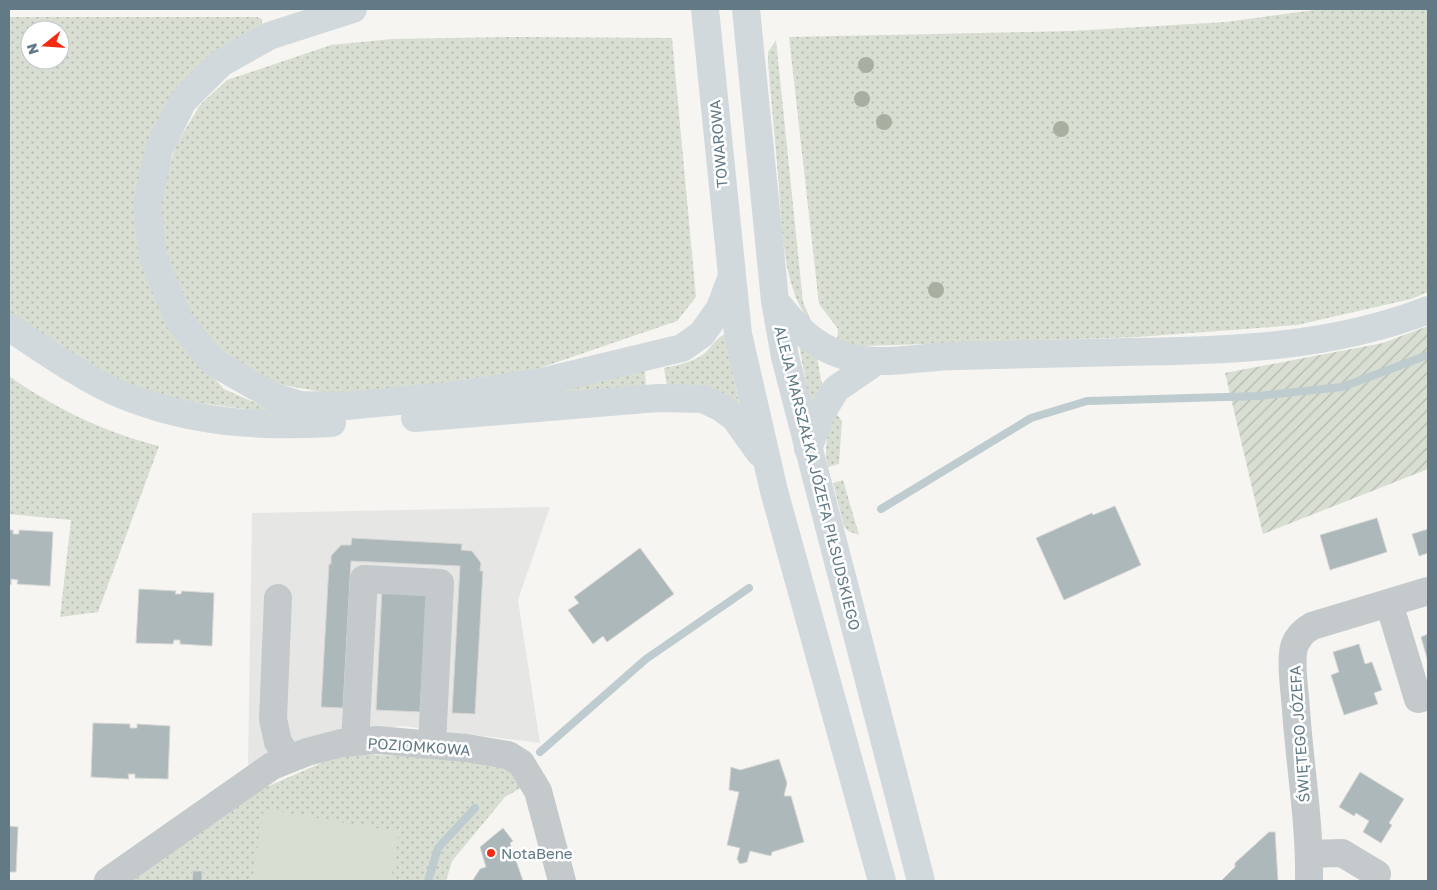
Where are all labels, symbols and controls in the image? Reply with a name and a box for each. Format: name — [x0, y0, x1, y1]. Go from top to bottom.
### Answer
north arrow — [20, 20, 70, 70]
text: N — [22, 41, 42, 57]
street label: TOWAROWA — [705, 99, 731, 189]
street label: ALEJA MARSZAŁKA JÓZEFA PIŁSUDSKIEGO — [771, 324, 865, 632]
street label: ŚWIĘTEGO JÓZEFA — [1285, 665, 1313, 803]
street label: POZIOMKOWA — [367, 733, 471, 759]
place label: NotaBene — [501, 844, 573, 862]
marker: NotaBene — [485, 847, 497, 859]

